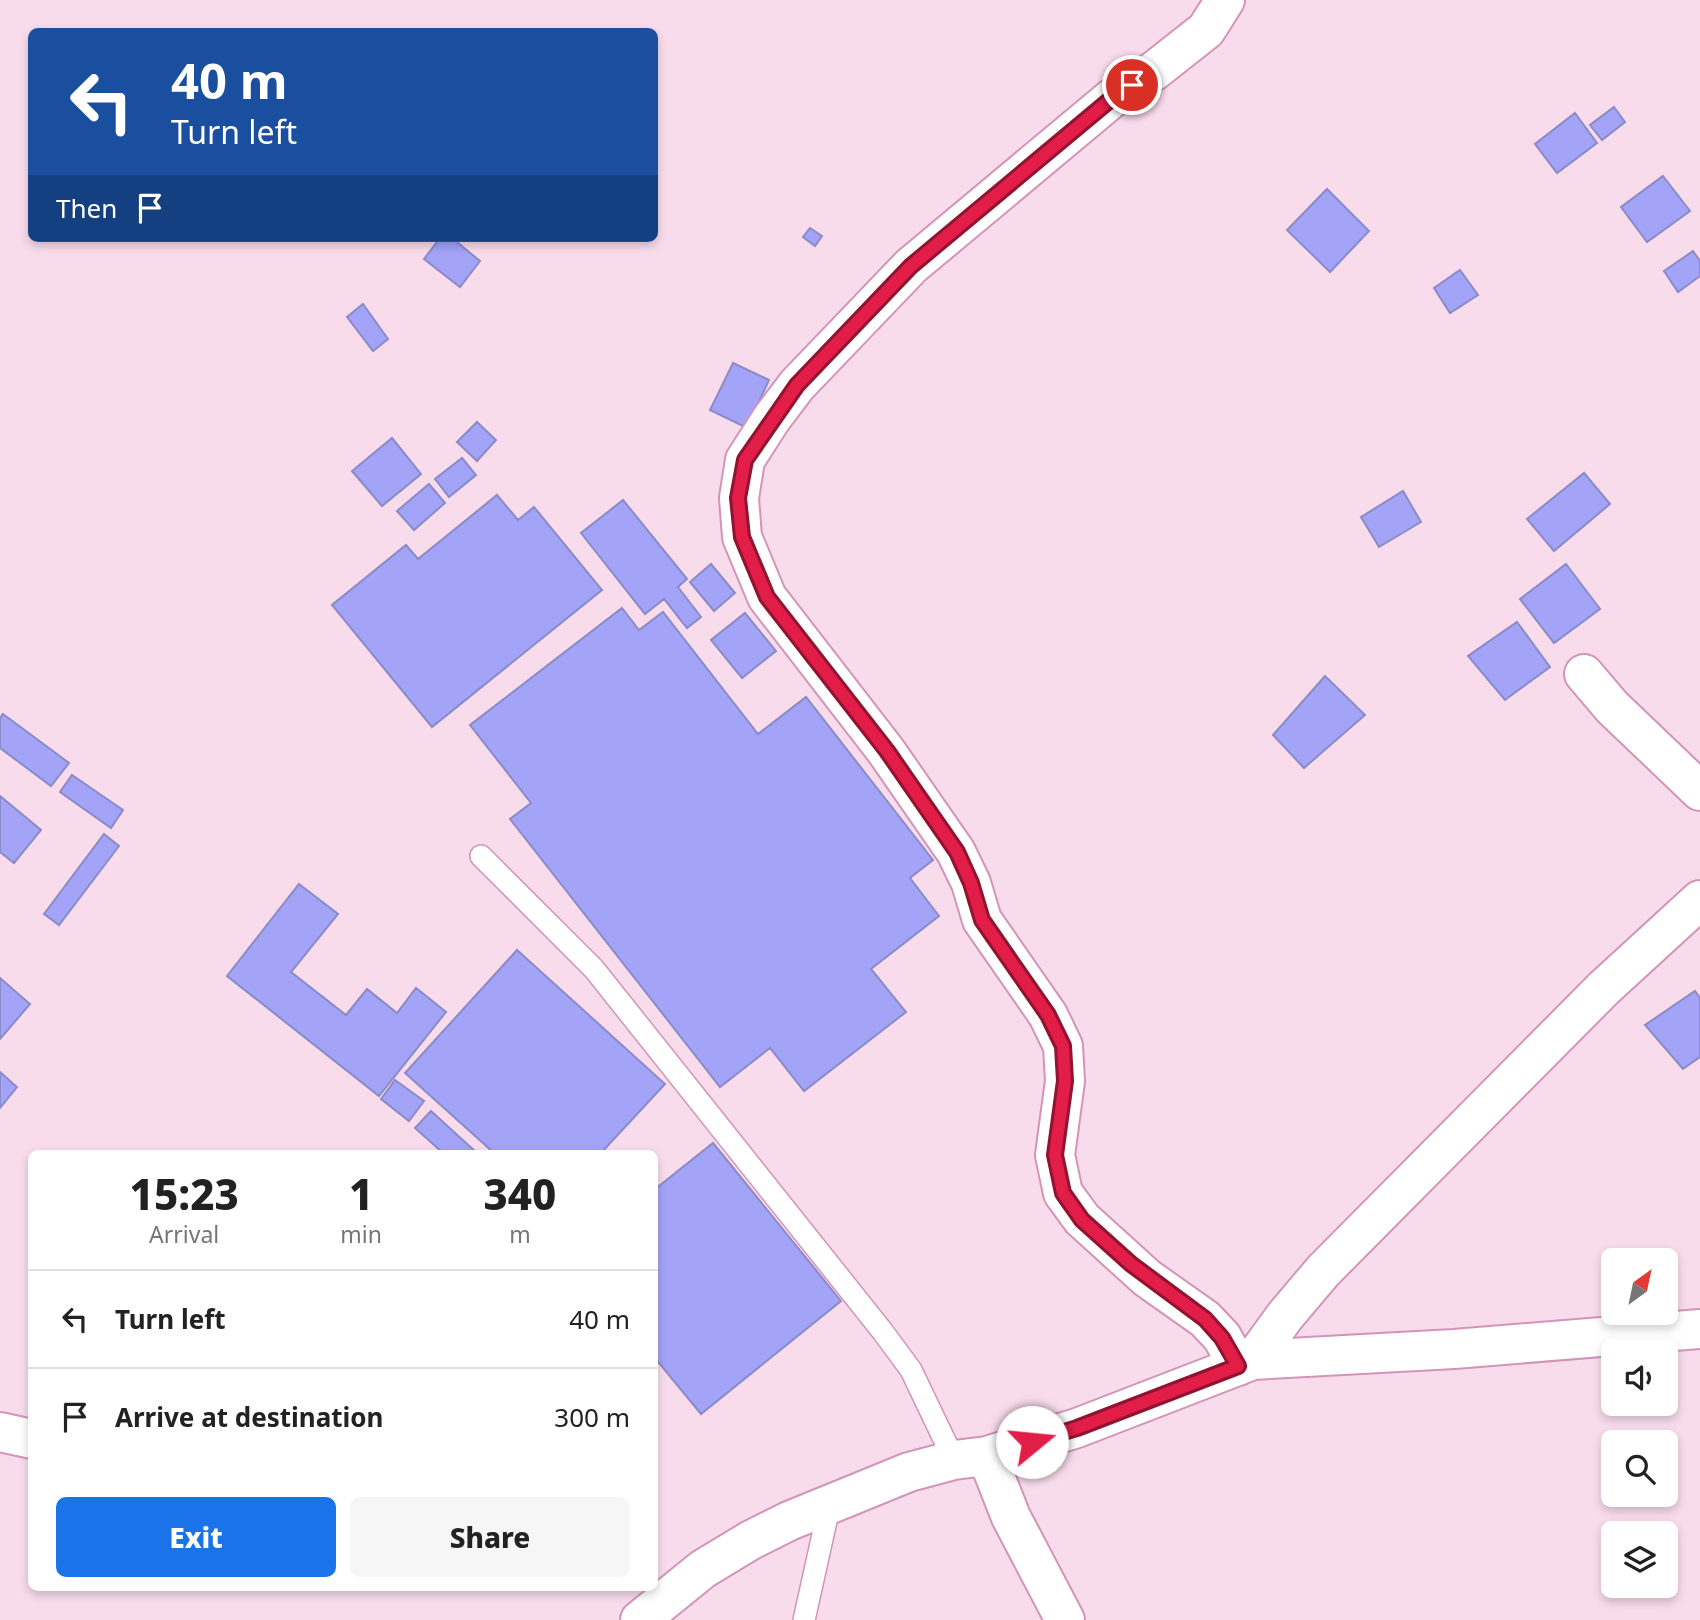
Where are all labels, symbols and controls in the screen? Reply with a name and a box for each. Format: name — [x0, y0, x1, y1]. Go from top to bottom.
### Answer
text: 40 m — [171, 47, 288, 113]
pin — [1102, 55, 1162, 115]
icon: left — [56, 56, 147, 147]
icon: arrive — [1113, 66, 1151, 104]
text: Turn left — [171, 110, 297, 153]
icon: arrive — [131, 189, 169, 227]
text: Then — [56, 190, 117, 226]
text: 15:23 — [130, 1165, 239, 1222]
text: 1 — [349, 1165, 373, 1222]
text: 340 — [484, 1165, 556, 1222]
text: Arrival — [149, 1218, 219, 1250]
text: min — [340, 1218, 382, 1250]
text: m — [509, 1218, 531, 1250]
north arrow — [1601, 1248, 1678, 1325]
map controls — [1601, 1248, 1678, 1598]
icon: left — [56, 1300, 94, 1338]
text: Turn left — [115, 1301, 226, 1337]
text: 40 m — [569, 1301, 630, 1337]
button: sound — [1601, 1339, 1678, 1416]
icon: arrive — [56, 1398, 94, 1436]
text: Arrive at destination — [115, 1399, 384, 1435]
text: 300 m — [554, 1399, 630, 1435]
position arrow — [995, 1405, 1069, 1479]
button: search — [1601, 1430, 1678, 1507]
button: Exit — [56, 1497, 336, 1577]
button: Share — [350, 1497, 630, 1577]
button: layers — [1601, 1521, 1678, 1598]

